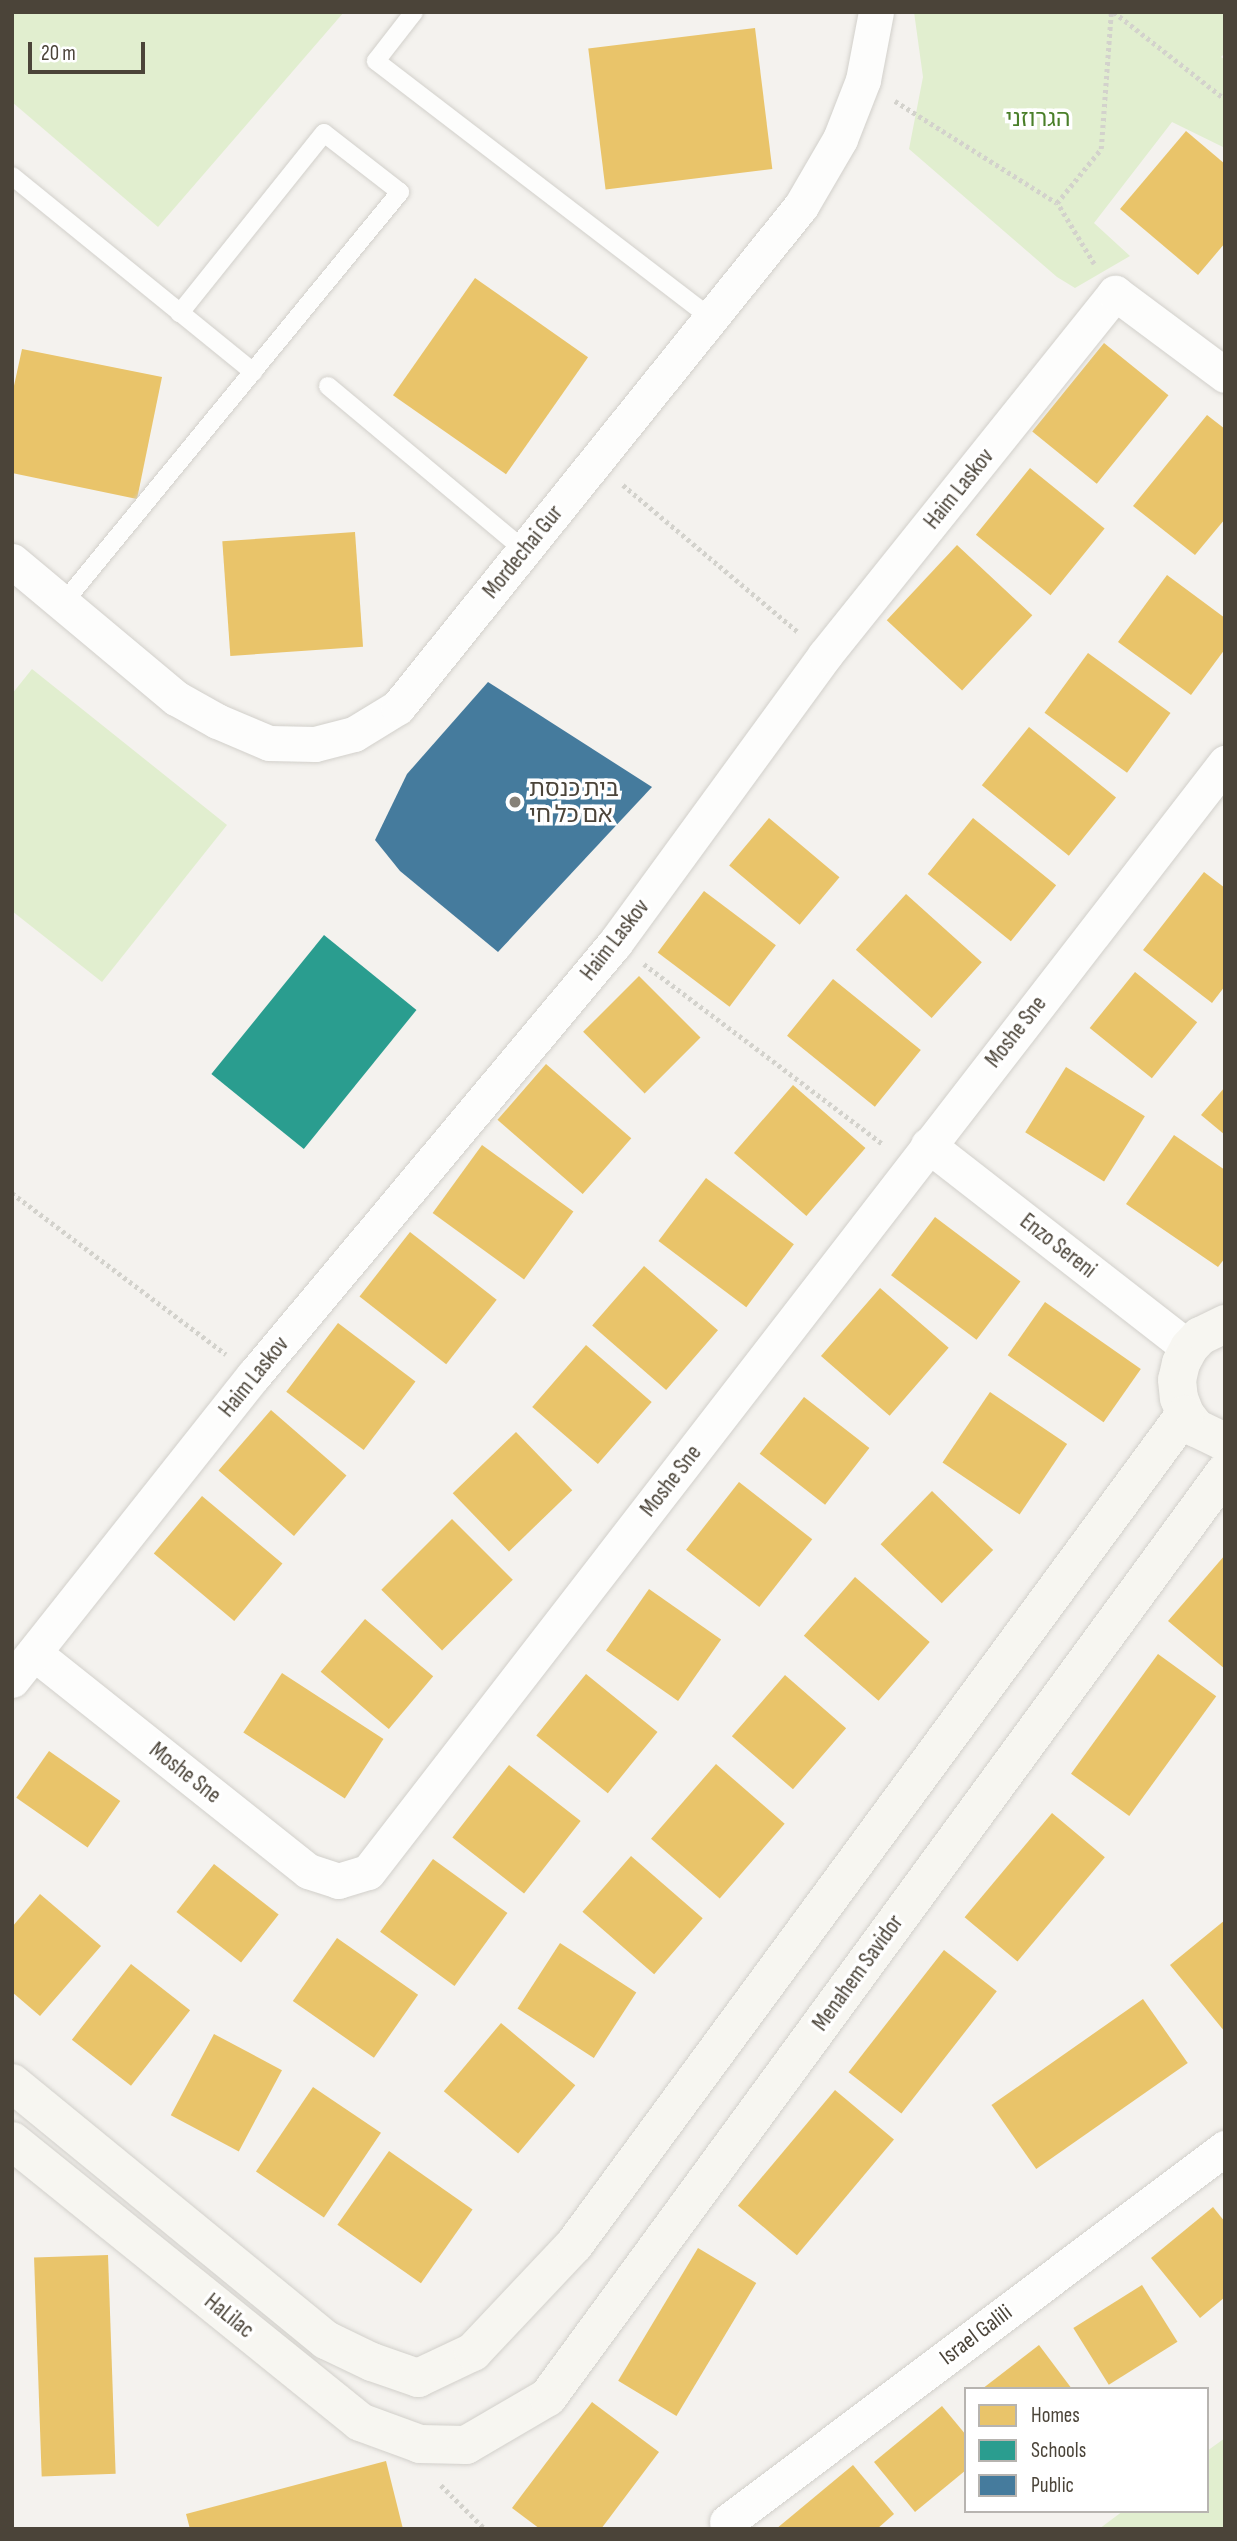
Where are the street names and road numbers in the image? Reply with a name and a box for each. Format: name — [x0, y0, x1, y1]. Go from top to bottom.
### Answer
street label: Haim Laskov — [918, 443, 1000, 535]
street label: Mordechai Gur — [477, 500, 569, 604]
street label: Haim Laskov — [575, 894, 655, 986]
street label: Moshe Sne — [980, 991, 1052, 1073]
street label: Enzo Sereni — [1014, 1208, 1102, 1284]
street label: Haim Laskov — [213, 1331, 295, 1423]
street label: Moshe Sne — [635, 1440, 707, 1522]
street label: Moshe Sne — [144, 1737, 226, 1809]
street label: Menahem Savidor — [807, 1910, 909, 2036]
street label: HaLilac — [199, 2288, 259, 2344]
street label: Israel Galili — [934, 2299, 1018, 2371]

